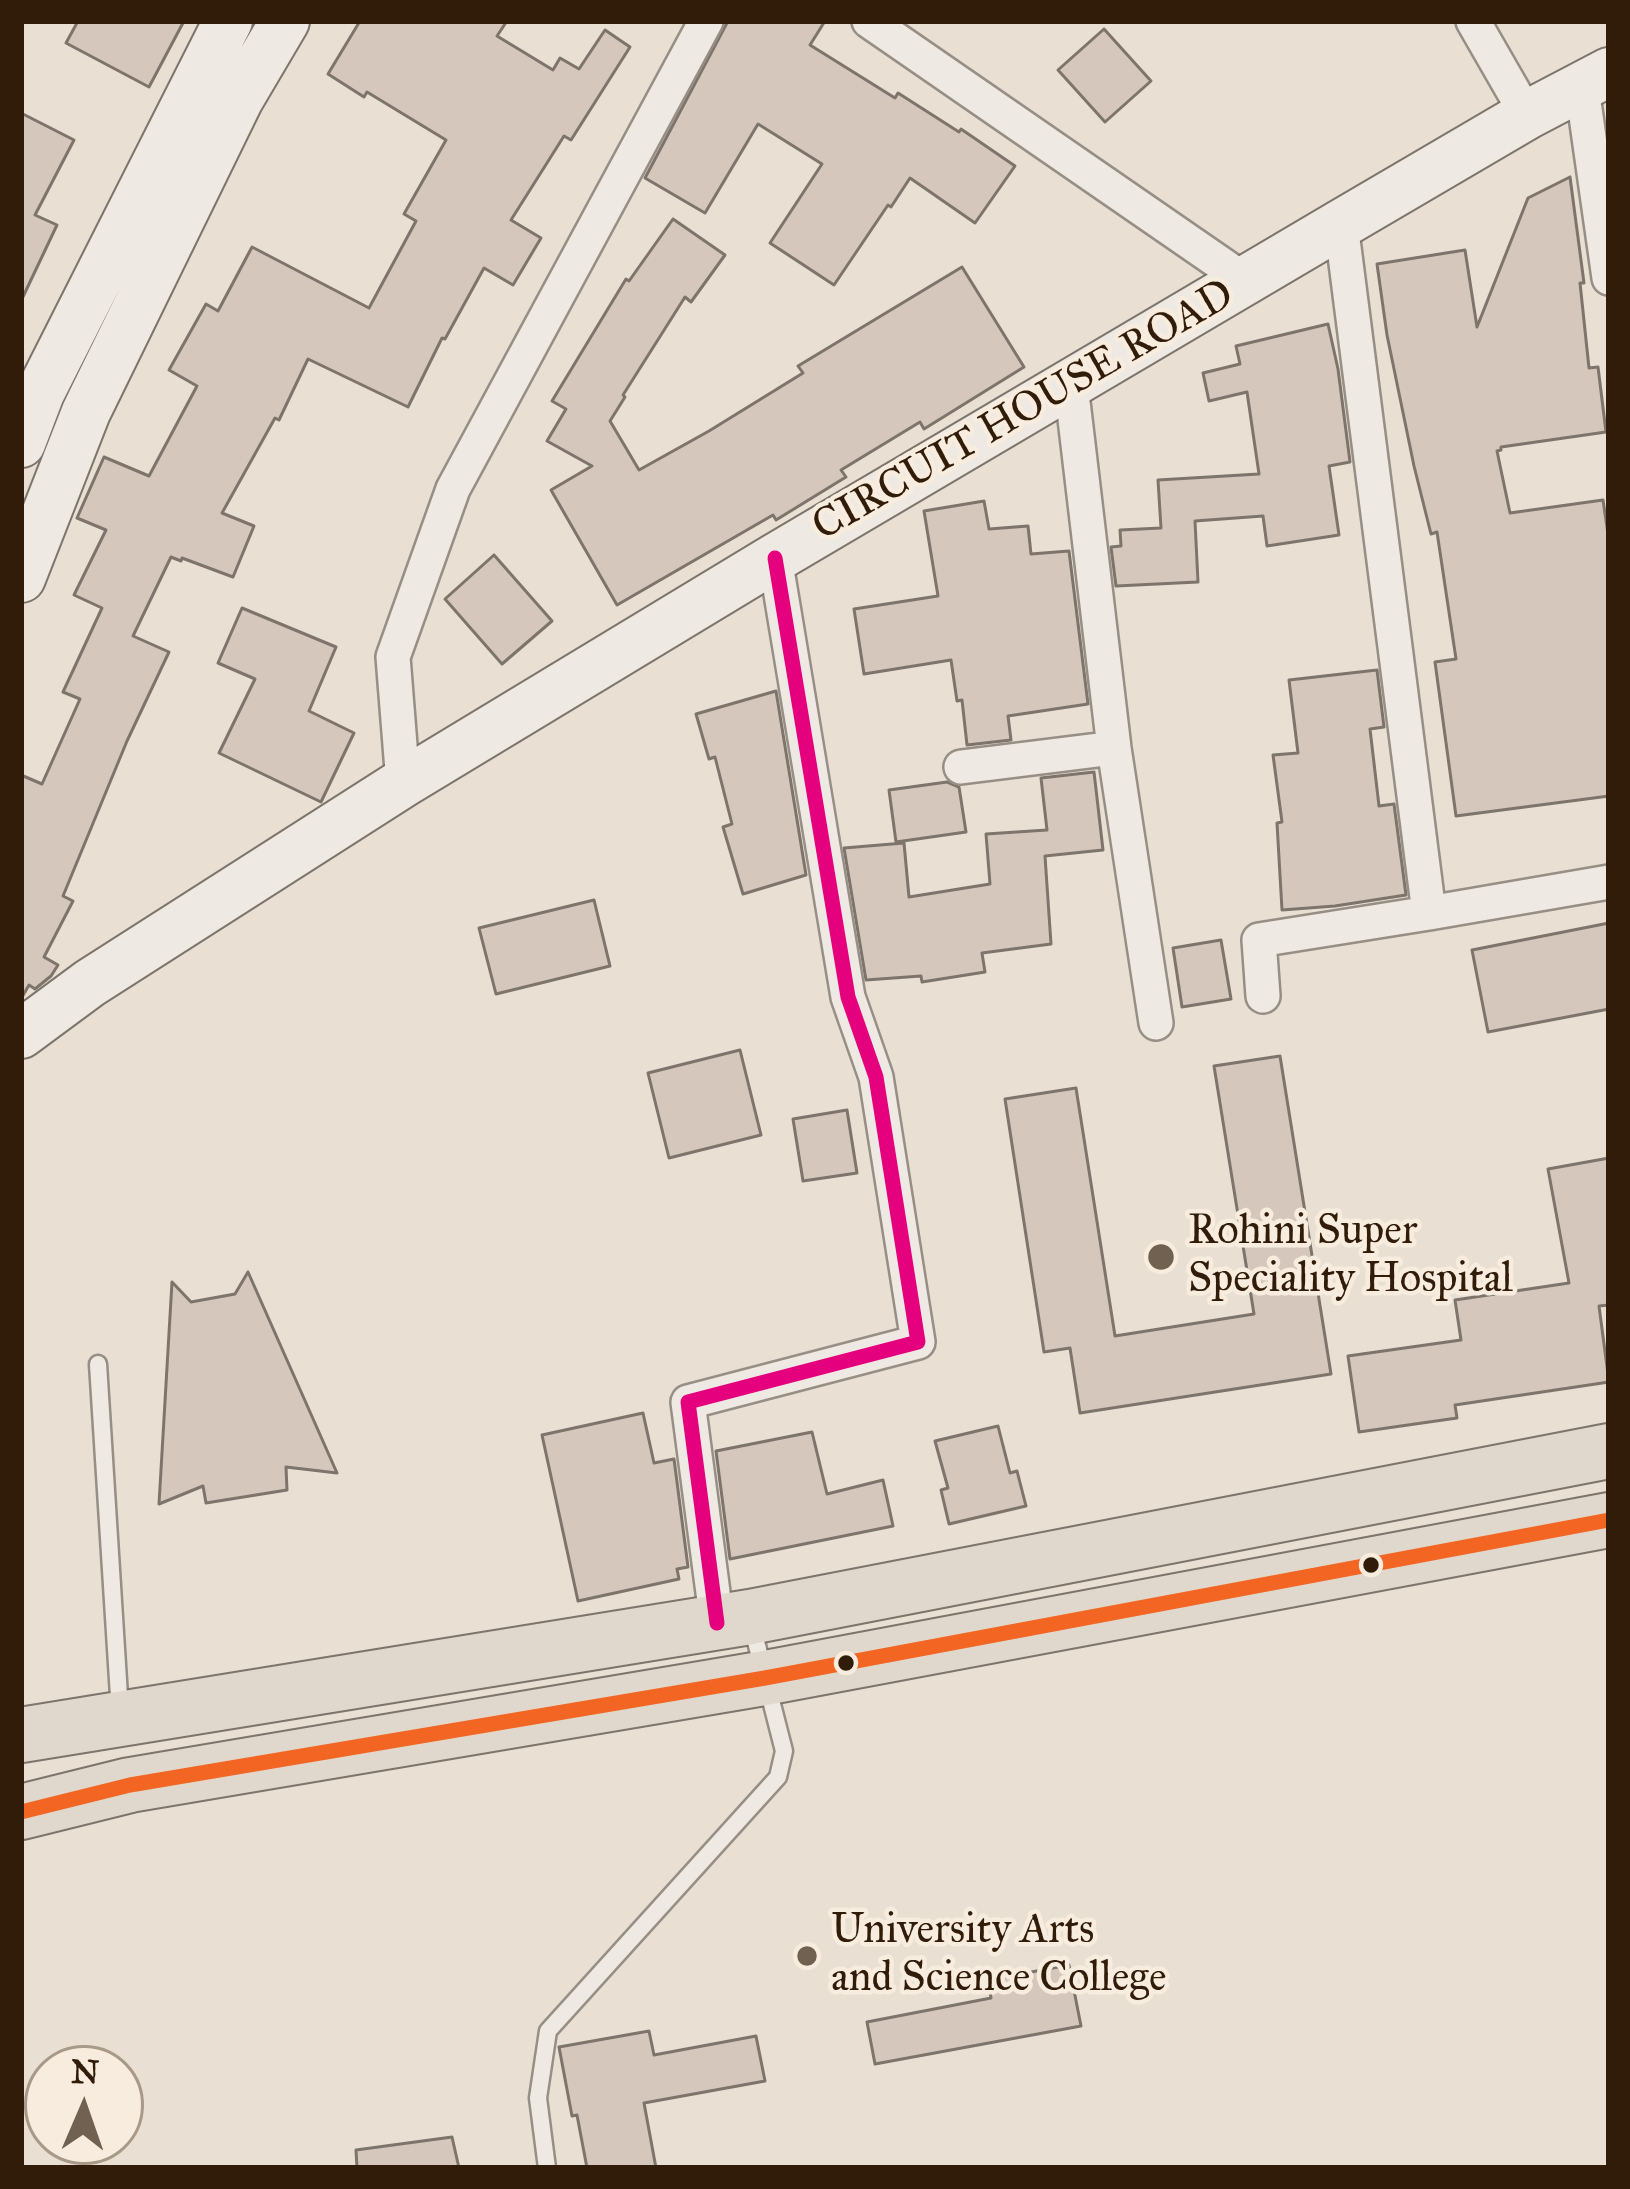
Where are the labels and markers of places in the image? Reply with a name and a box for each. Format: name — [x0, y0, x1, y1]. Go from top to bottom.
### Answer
place label: Rohini Super Speciality Hospital — [1188, 1208, 1513, 1306]
marker: Rohini Super Speciality Hospital — [1145, 1241, 1177, 1273]
unlabelled marker — [1360, 1554, 1382, 1576]
unlabelled marker — [835, 1652, 857, 1674]
place label: University Arts and Science College — [831, 1907, 1166, 2006]
marker: University Arts and Science College — [794, 1943, 820, 1969]

